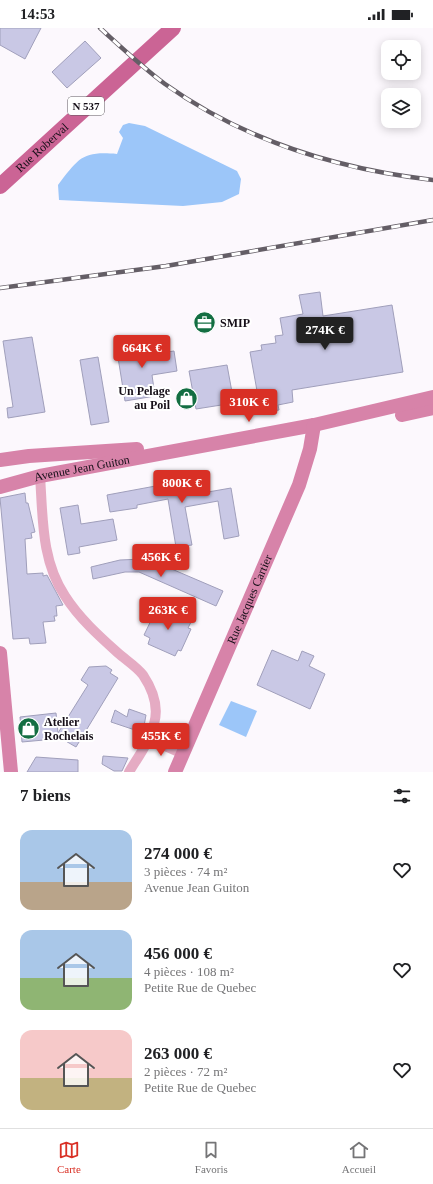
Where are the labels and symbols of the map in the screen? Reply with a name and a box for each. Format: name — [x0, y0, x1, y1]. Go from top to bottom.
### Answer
road number: N 537 — [68, 97, 104, 115]
street label: Rue Roberval — [13, 120, 72, 175]
office icon: SMIP — [191, 310, 217, 336]
place label: SMIP — [220, 316, 250, 330]
pin: 274K € — [292, 317, 358, 351]
pin: 664K € — [109, 335, 175, 369]
place label: Un Pelage au Poil — [118, 384, 171, 412]
shop icon: Un Pelage au Poil — [173, 385, 199, 411]
pin: 310K € — [216, 389, 282, 423]
street label: Avenue Jean Guiton — [32, 452, 131, 484]
pin: 800K € — [149, 470, 215, 504]
pin: 456K € — [128, 544, 194, 578]
street label: Rue Jacques Cartier — [224, 553, 275, 646]
pin: 263K € — [135, 597, 201, 631]
place label: Atelier Rochelais — [44, 715, 94, 743]
shop icon: Atelier Rochelais — [16, 716, 42, 742]
pin: 455K € — [128, 723, 194, 757]

